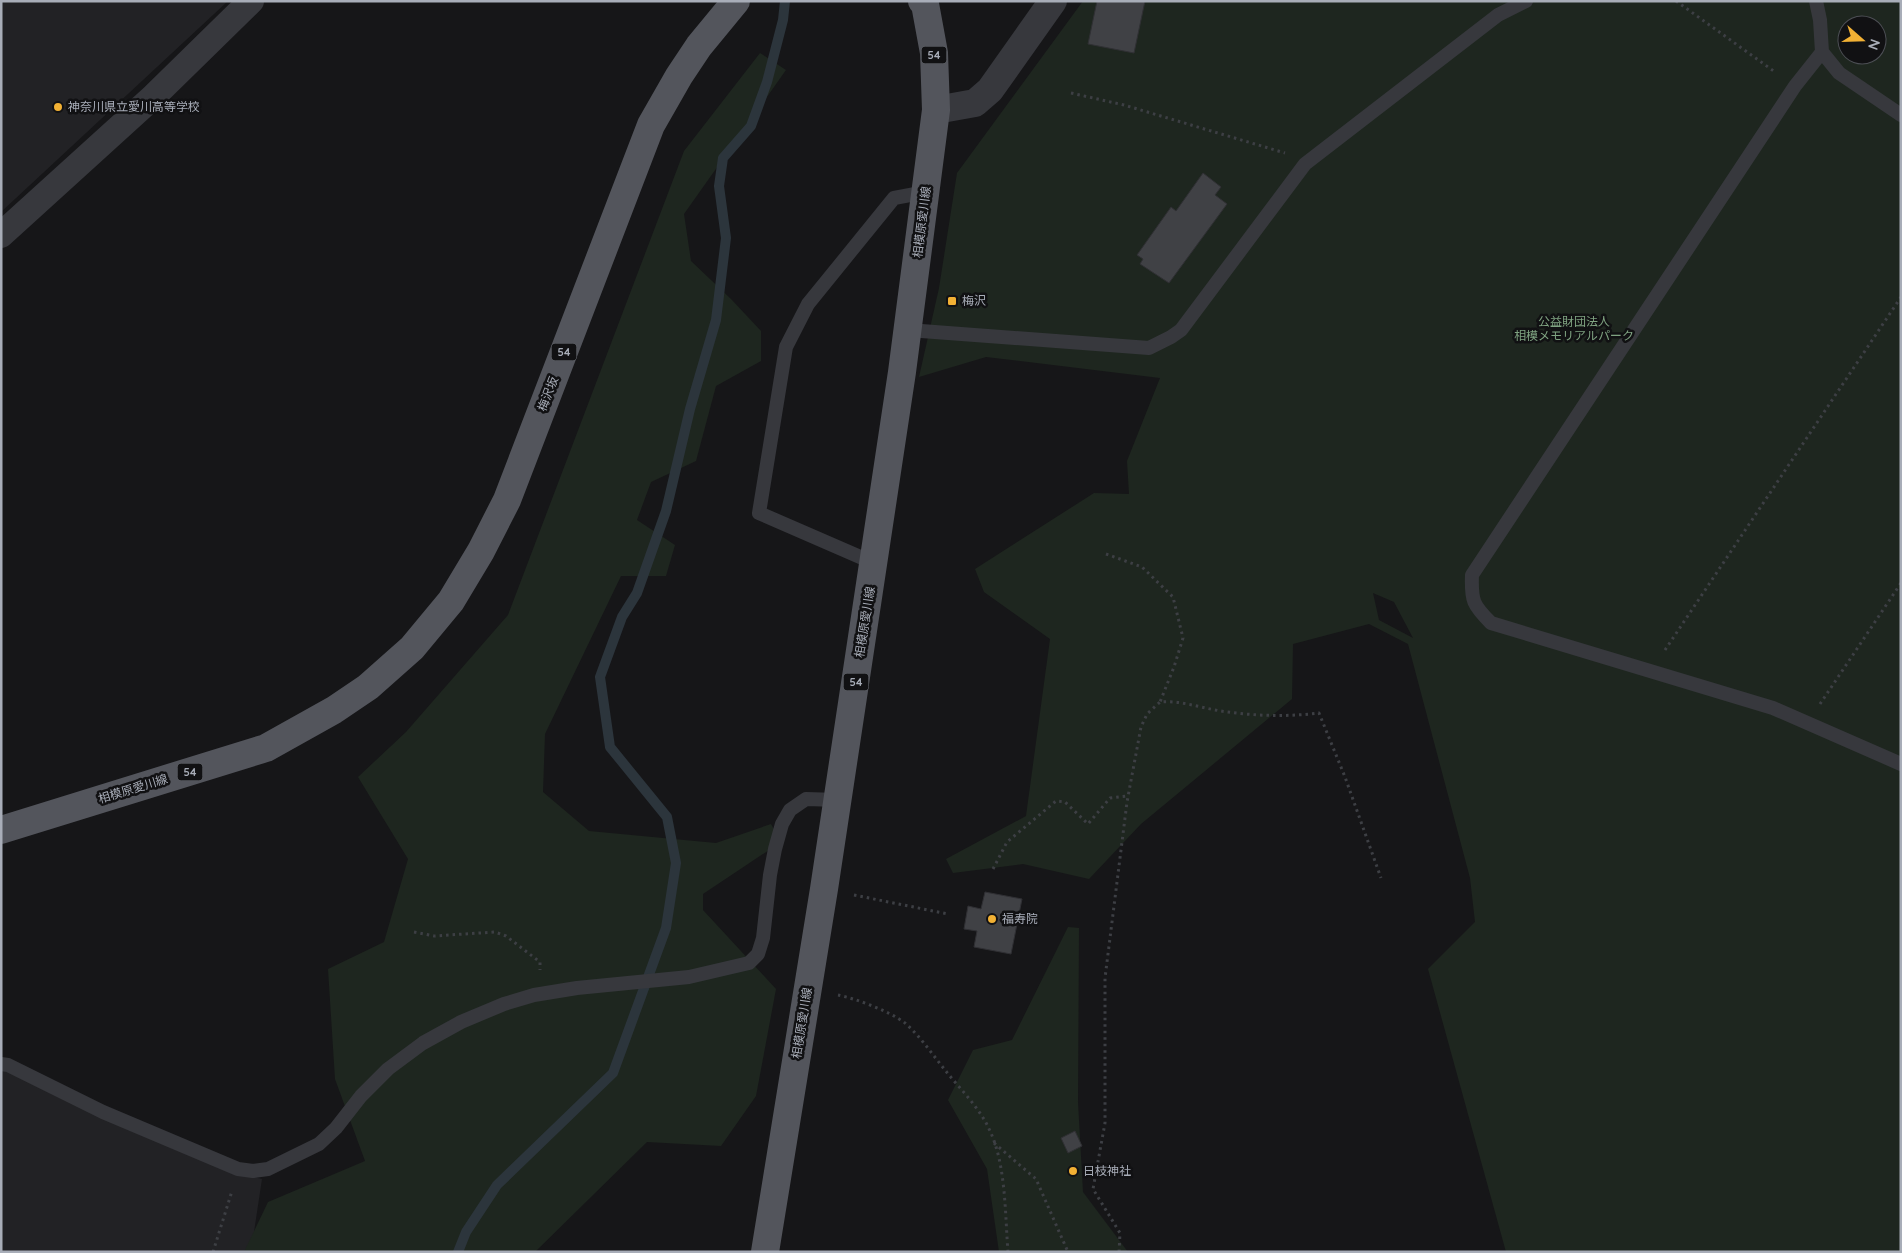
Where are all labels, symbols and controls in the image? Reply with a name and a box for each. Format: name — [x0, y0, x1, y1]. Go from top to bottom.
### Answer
north arrow — [1837, 15, 1887, 65]
text: N — [1864, 37, 1884, 52]
road number: 54 — [922, 46, 946, 64]
place label: 神奈川県立愛川高等学校 — [68, 99, 200, 114]
marker: 神奈川県立愛川高等学校 — [52, 101, 64, 113]
street label: 相模原愛川線 — [910, 185, 933, 259]
place label: 梅沢 — [962, 293, 986, 308]
marker: 梅沢 — [946, 295, 958, 307]
park label: 公益財団法人 相模メモリアルパーク — [1514, 314, 1634, 343]
road number: 54 — [552, 344, 576, 361]
street label: 梅沢坂 — [534, 374, 561, 413]
street label: 相模原愛川線 — [851, 585, 878, 659]
road number: 54 — [844, 674, 868, 690]
road number: 54 — [178, 764, 202, 780]
street label: 相模原愛川線 — [96, 771, 169, 806]
place label: 福寿院 — [1002, 911, 1038, 926]
marker: 福寿院 — [986, 913, 998, 925]
street label: 相模原愛川線 — [788, 986, 815, 1060]
place label: 日枝神社 — [1083, 1163, 1131, 1178]
marker: 日枝神社 — [1067, 1165, 1079, 1177]

